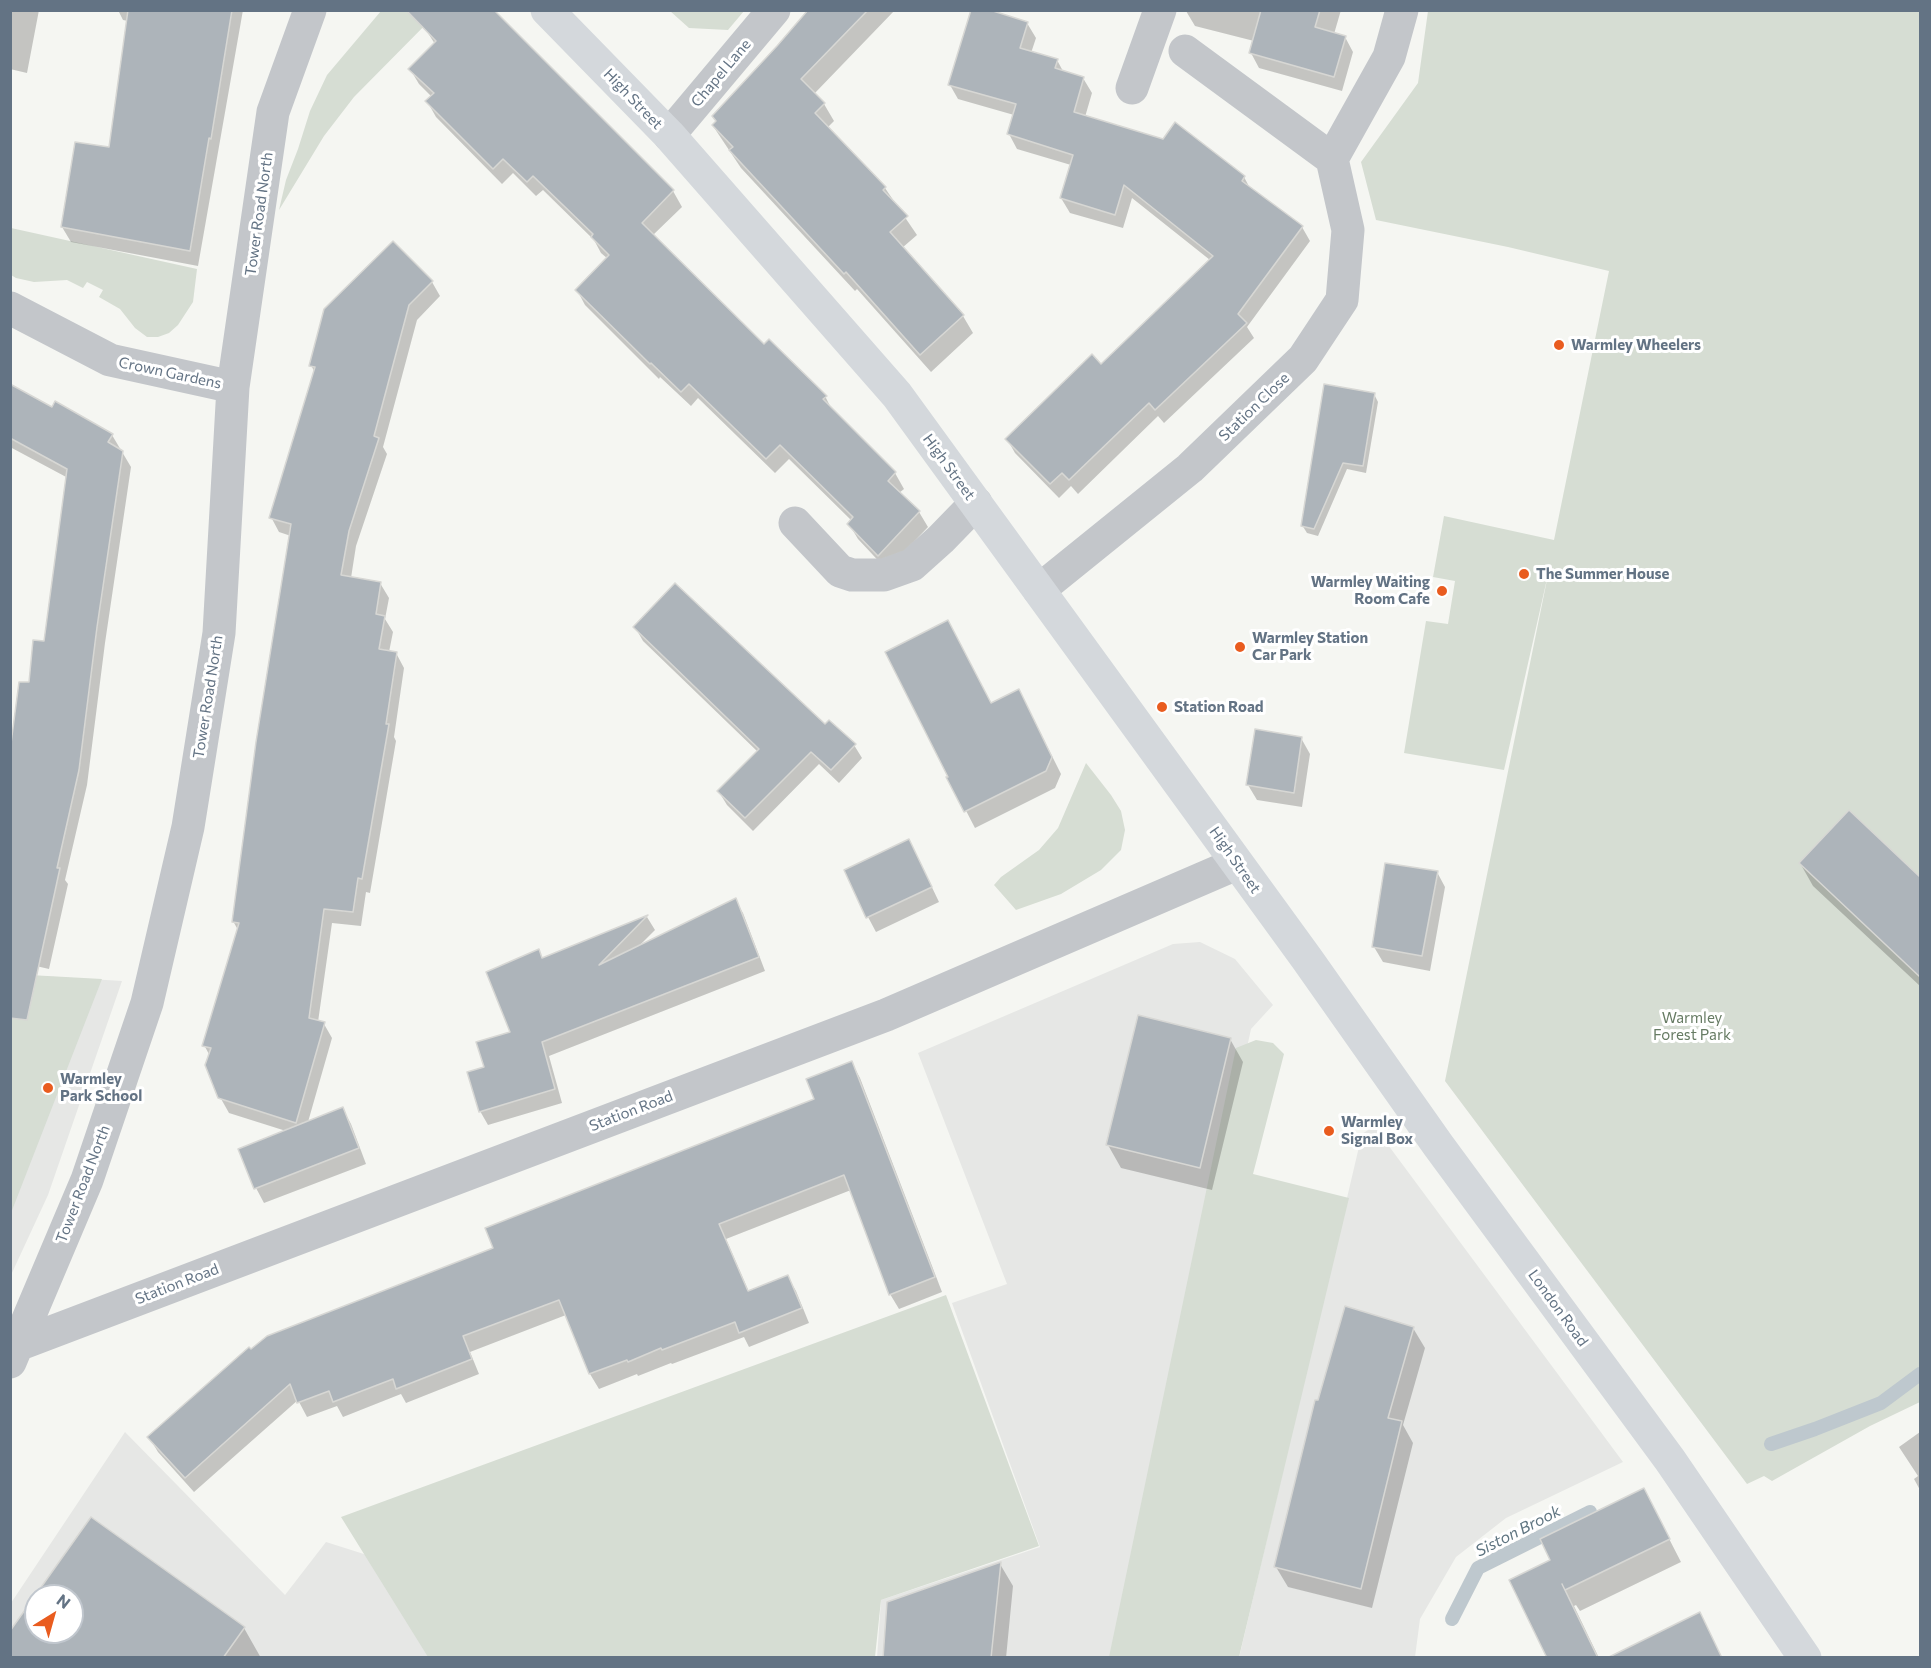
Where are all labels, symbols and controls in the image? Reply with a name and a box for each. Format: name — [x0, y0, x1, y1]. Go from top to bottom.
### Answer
street label: Chapel Lane — [687, 35, 755, 111]
street label: High Street — [600, 65, 666, 133]
street label: Tower Road North — [241, 151, 277, 277]
place label: Warmley Wheelers — [1571, 336, 1701, 354]
marker: Warmley Wheelers — [1552, 338, 1566, 352]
street label: Crown Gardens — [117, 353, 223, 393]
street label: Station Close — [1215, 369, 1293, 445]
street label: High Street — [919, 431, 979, 503]
place label: The Summer House — [1536, 565, 1669, 583]
marker: The Summer House — [1517, 567, 1531, 581]
place label: Warmley Waiting Room Cafe — [1311, 573, 1430, 608]
marker: Warmley Waiting Room Cafe — [1435, 584, 1449, 598]
place label: Warmley Station Car Park — [1252, 629, 1368, 664]
street label: Tower Road North — [189, 634, 227, 760]
marker: Warmley Station Car Park — [1233, 640, 1247, 654]
place label: Station Road — [1174, 698, 1264, 716]
marker: Station Road — [1155, 700, 1169, 714]
street label: High Street — [1206, 823, 1264, 897]
park label: Warmley Forest Park — [1653, 1009, 1731, 1044]
place label: Warmley Park School — [60, 1070, 142, 1105]
marker: Warmley Park School — [41, 1081, 55, 1095]
street label: Station Road — [587, 1087, 675, 1135]
place label: Warmley Signal Box — [1341, 1113, 1413, 1148]
street label: Tower Road North — [52, 1123, 114, 1245]
marker: Warmley Signal Box — [1322, 1124, 1336, 1138]
street label: Station Road — [133, 1260, 221, 1308]
street label: London Road — [1524, 1266, 1592, 1350]
water label: Siston Brook — [1472, 1501, 1564, 1561]
north arrow — [24, 1584, 84, 1644]
text: N — [53, 1590, 74, 1612]

